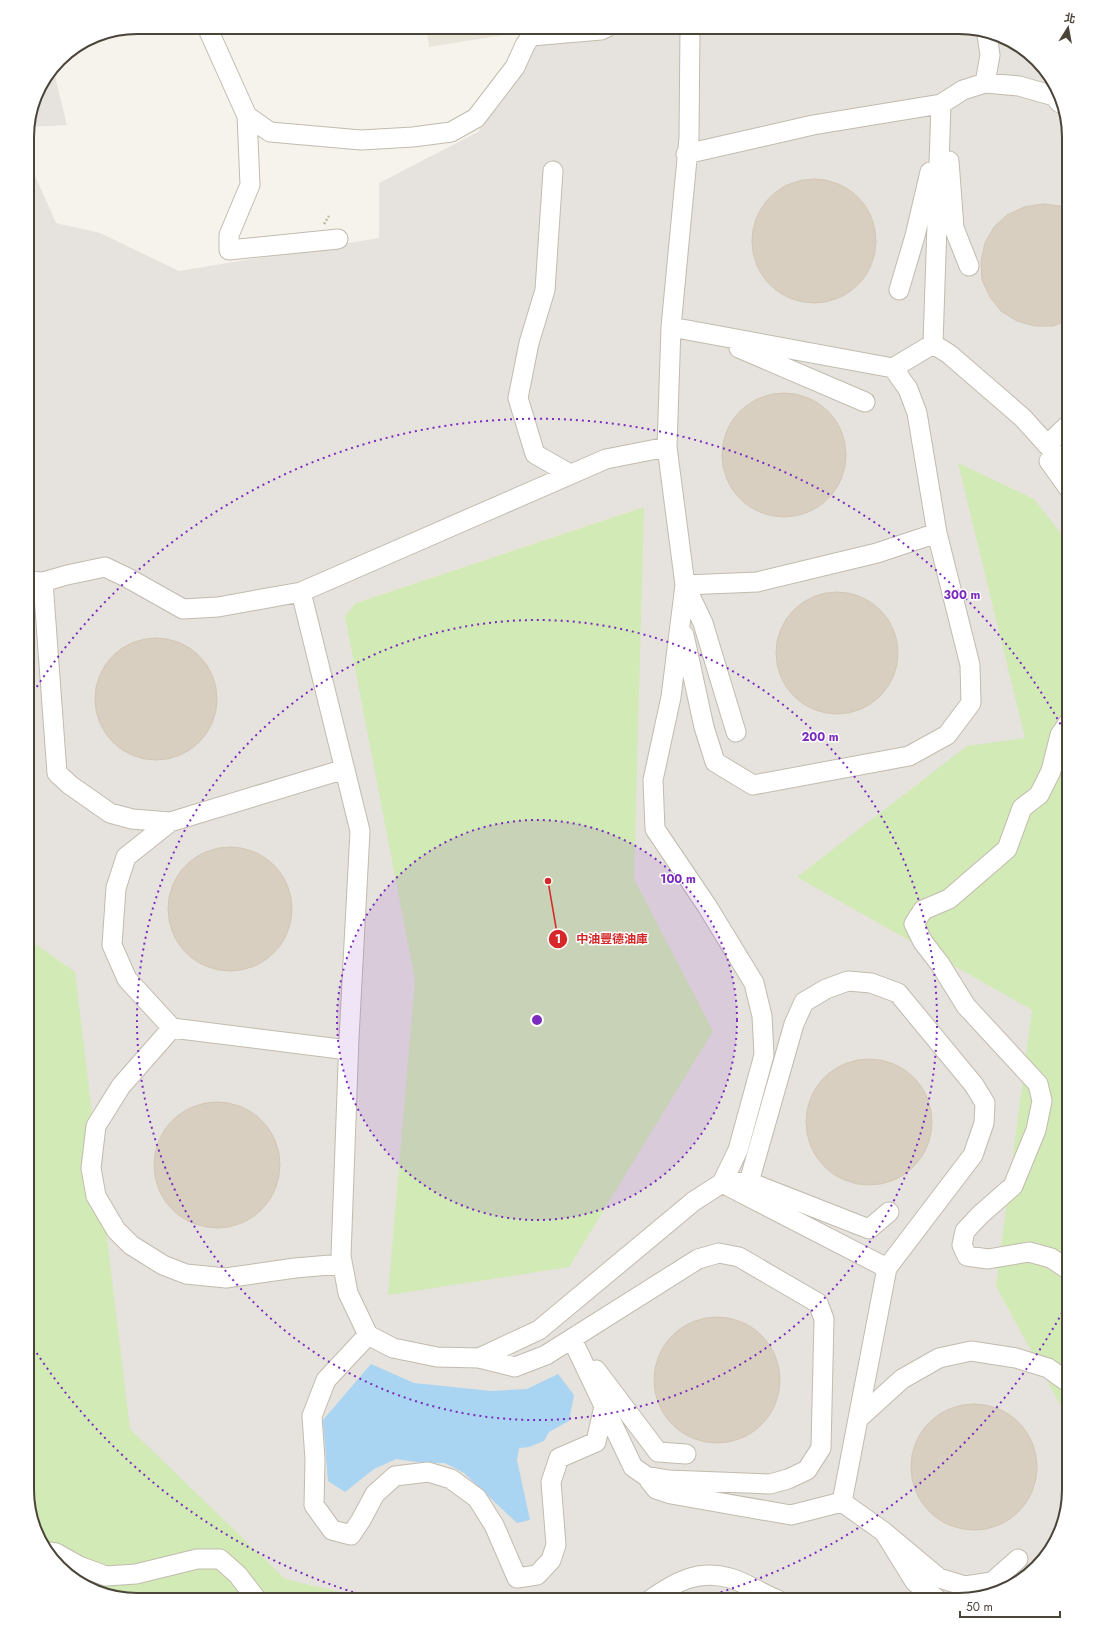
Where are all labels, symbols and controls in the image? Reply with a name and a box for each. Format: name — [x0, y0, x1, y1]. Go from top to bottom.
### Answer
north arrow — [1048, 8, 1088, 48]
text: 北 — [1063, 9, 1077, 27]
text: 300 m — [944, 586, 981, 604]
text: 200 m — [801, 728, 839, 746]
text: 100 m — [660, 870, 696, 888]
callout: 中油豐德油庫 — [548, 927, 656, 951]
text: 1 — [555, 930, 561, 948]
text: 中油豐德油庫 — [576, 930, 648, 948]
centre of rings — [530, 1013, 544, 1027]
scale bar — [960, 1593, 1060, 1619]
text: 50 m — [966, 1598, 993, 1616]

